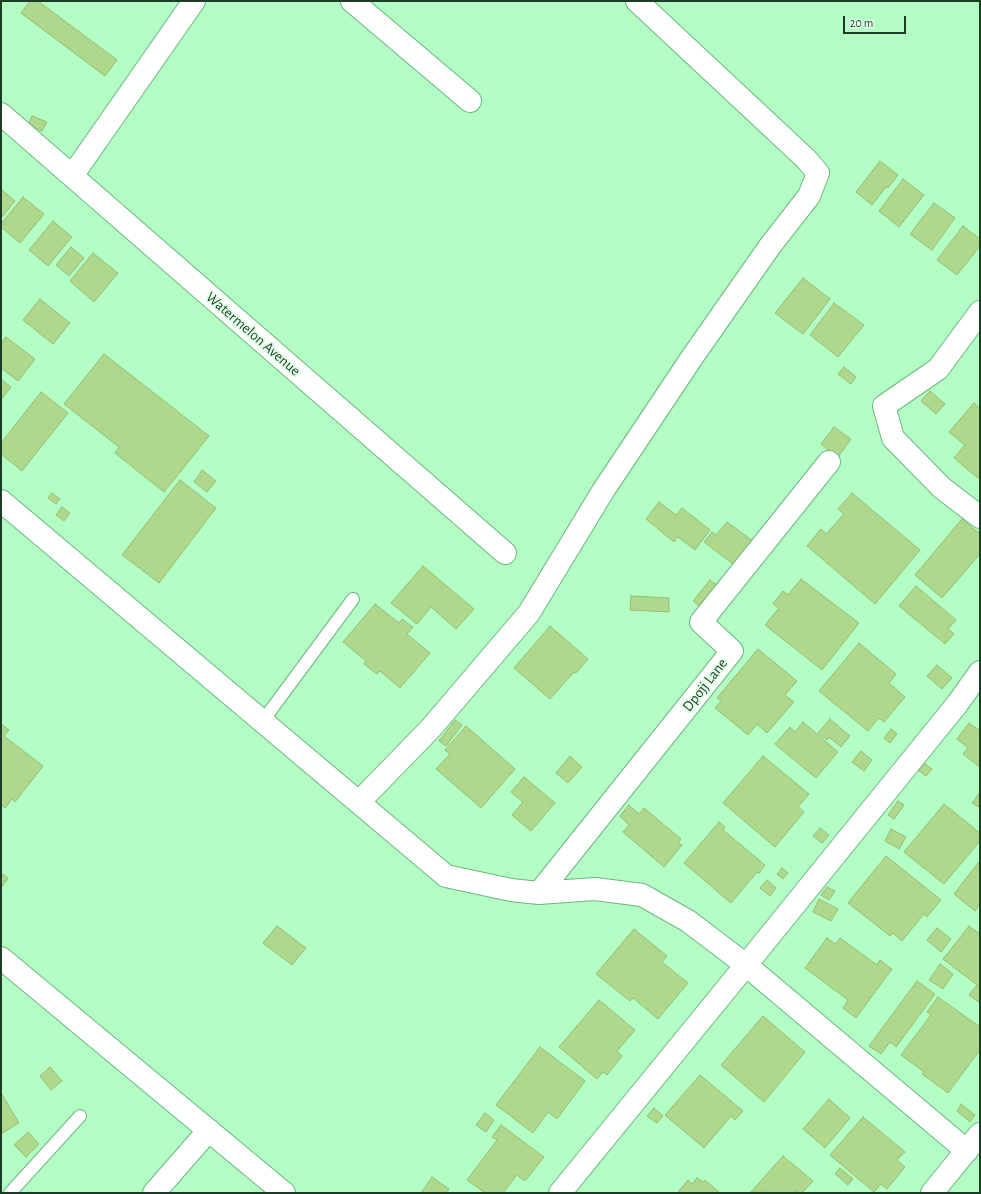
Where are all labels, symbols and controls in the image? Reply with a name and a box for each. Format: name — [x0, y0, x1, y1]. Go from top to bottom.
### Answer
scale bar — [845, 8, 908, 34]
text: 20 m — [850, 17, 873, 29]
street label: Watermelon Avenue — [202, 288, 304, 380]
street label: Dpojj Lane — [679, 655, 731, 715]

